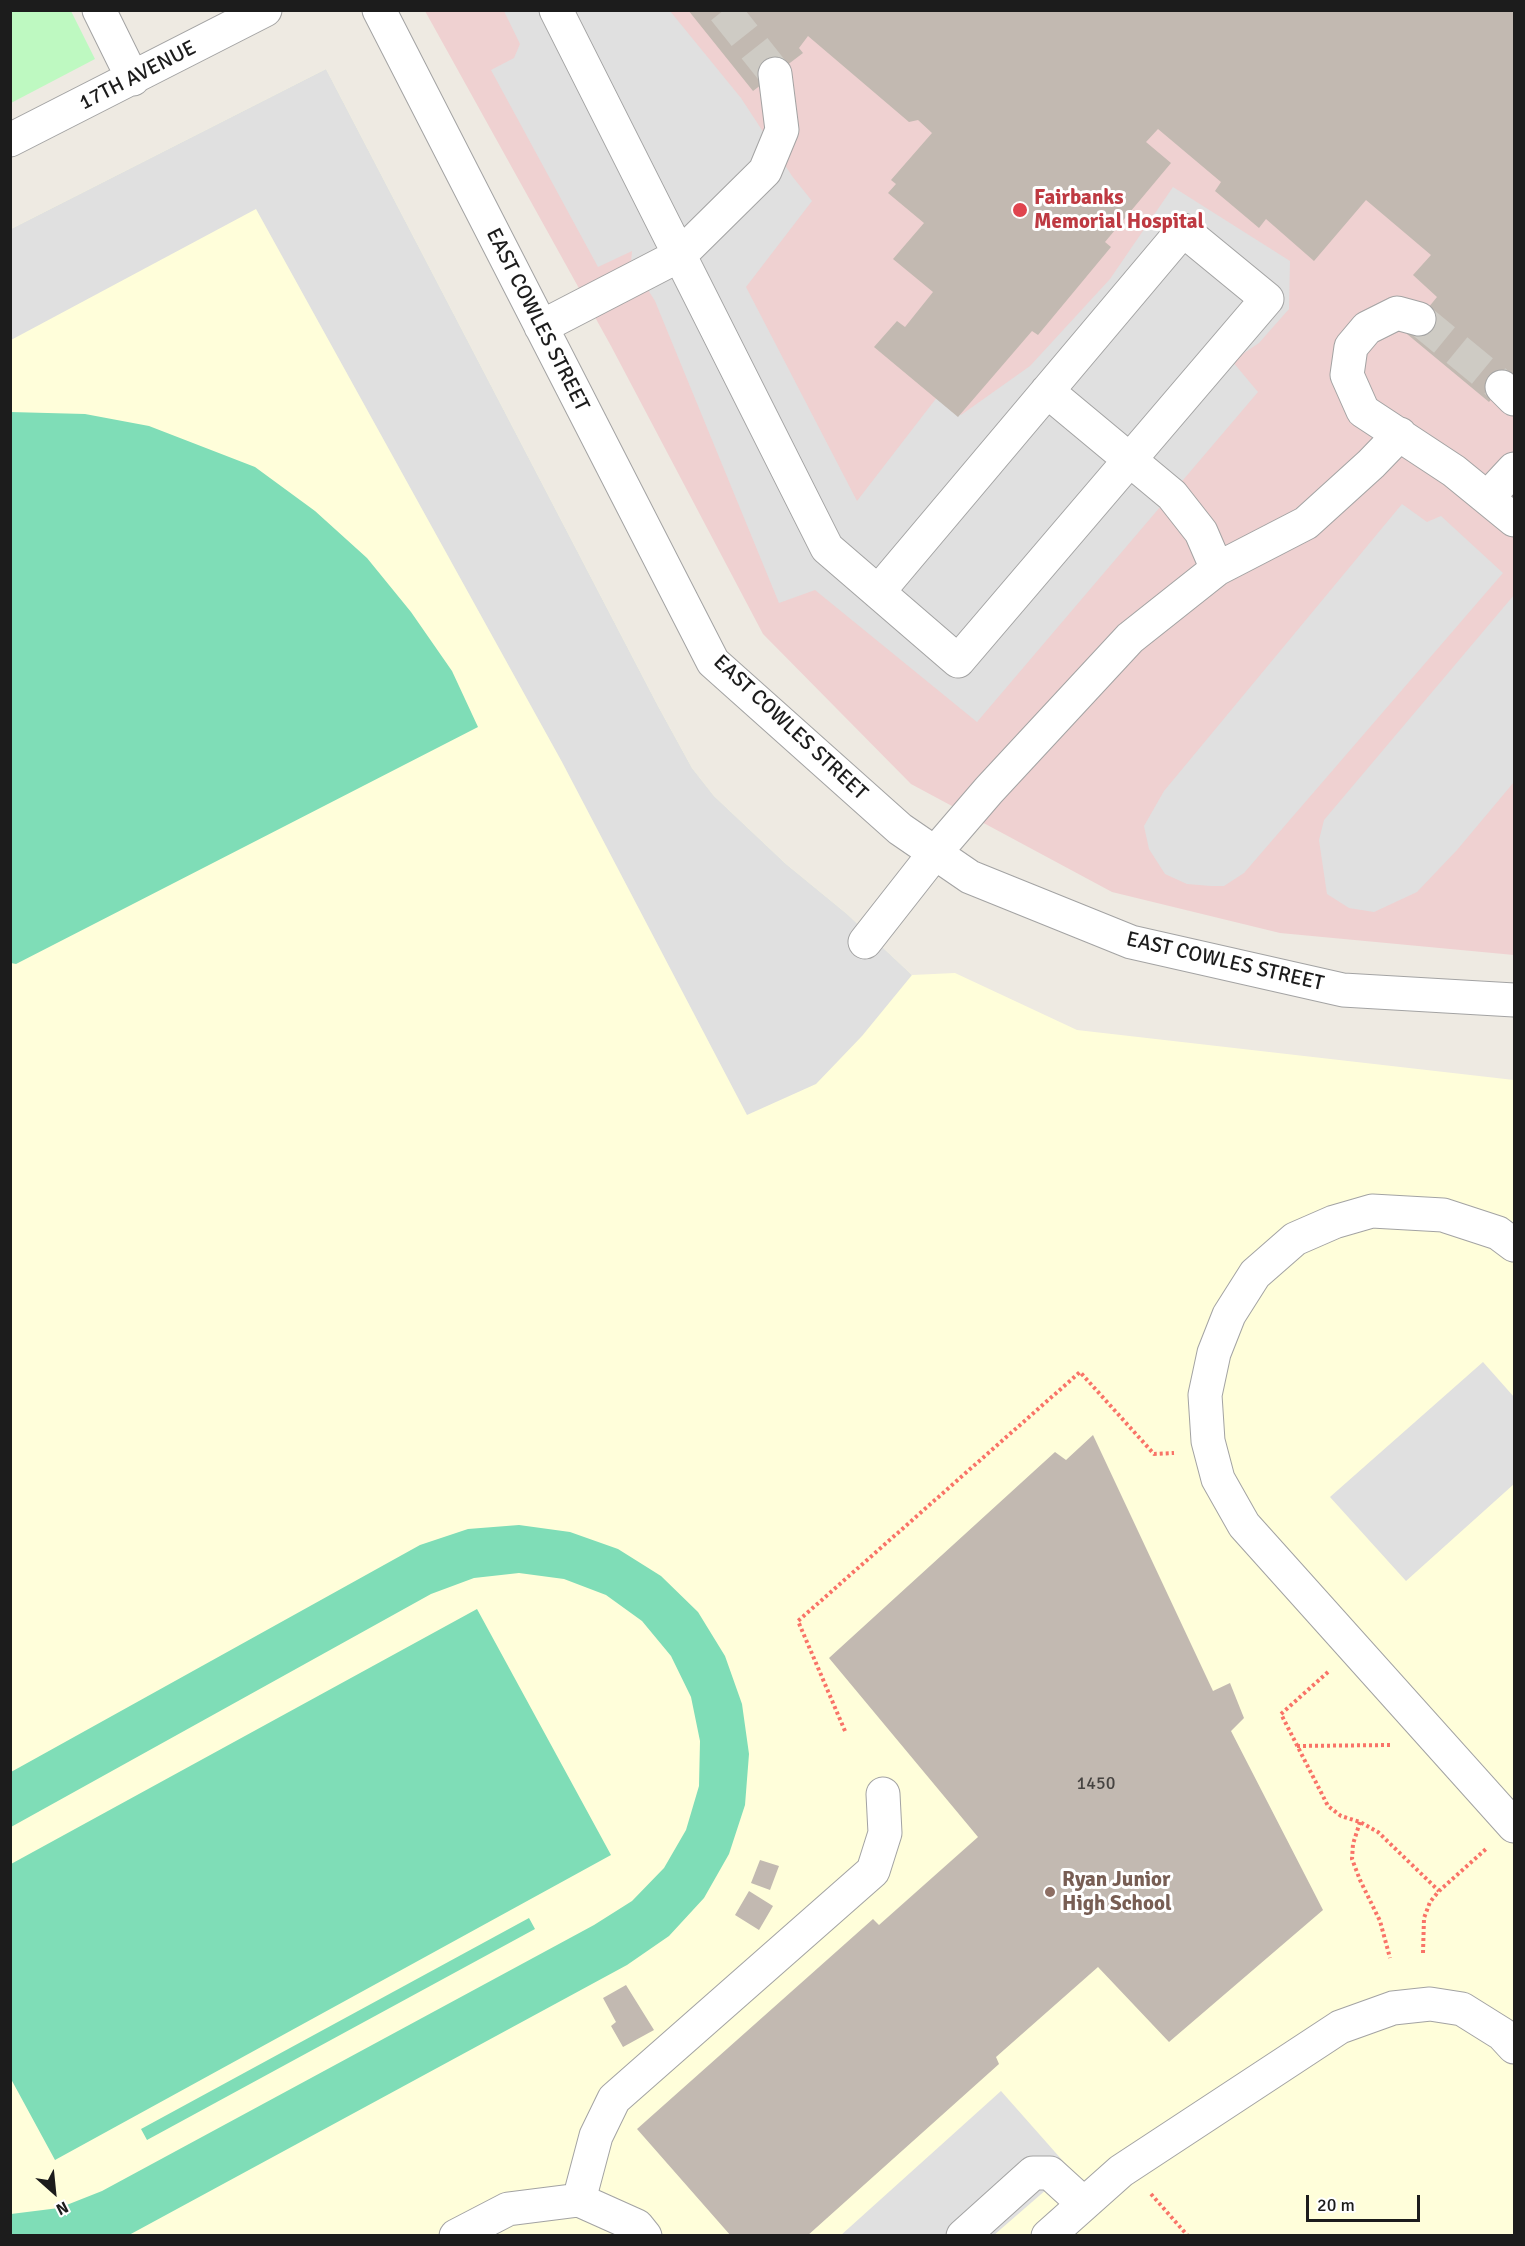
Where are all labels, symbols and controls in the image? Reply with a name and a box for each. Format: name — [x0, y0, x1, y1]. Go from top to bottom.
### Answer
street label: 17TH AVENUE — [75, 36, 201, 116]
place label: Fairbanks Memorial Hospital — [1034, 185, 1204, 235]
marker: Fairbanks Memorial Hospital — [1011, 201, 1029, 219]
street label: EAST COWLES STREET — [480, 224, 594, 416]
street label: EAST COWLES STREET — [708, 650, 872, 806]
street label: EAST COWLES STREET — [1124, 927, 1326, 997]
house number: 1450 — [1077, 1773, 1115, 1795]
place label: Ryan Junior High School — [1062, 1867, 1172, 1917]
marker: Ryan Junior High School — [1043, 1885, 1057, 1899]
north arrow — [24, 2162, 84, 2222]
scale bar — [1309, 2183, 1423, 2221]
text: 20 m — [1317, 2194, 1355, 2216]
text: N — [53, 2197, 72, 2219]

